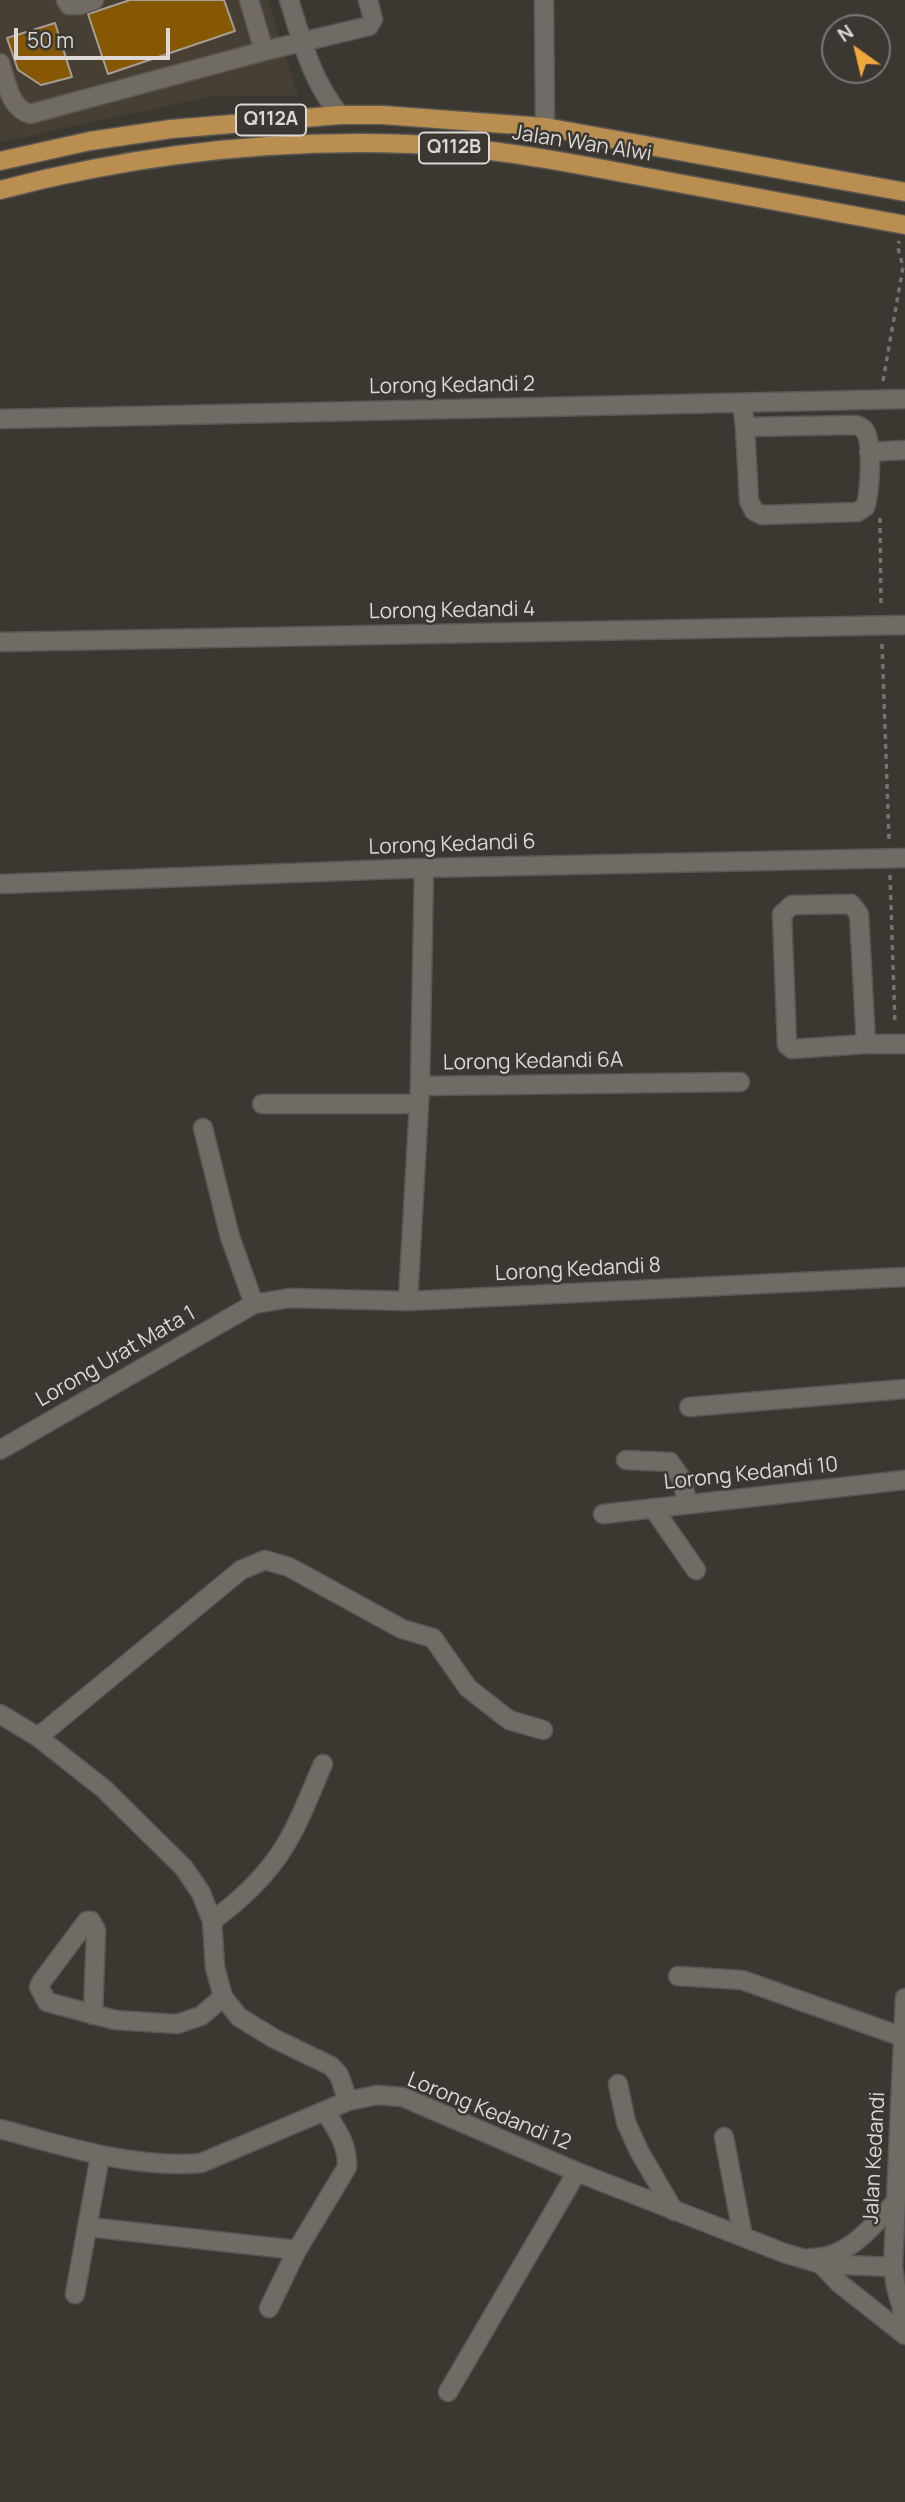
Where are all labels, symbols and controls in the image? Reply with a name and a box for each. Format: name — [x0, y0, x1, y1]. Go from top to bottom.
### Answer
scale bar — [18, 14, 173, 58]
north arrow — [821, 14, 891, 84]
text: N — [832, 19, 858, 48]
text: 50 m — [27, 26, 74, 54]
road number: Q112A — [236, 104, 306, 136]
street label: Jalan Wan Alwi — [510, 121, 654, 167]
road number: Q112B — [419, 132, 489, 164]
street label: Lorong Kedandi 2 — [369, 372, 535, 400]
street label: Lorong Kedandi 4 — [369, 597, 535, 625]
street label: Lorong Kedandi 6 — [368, 829, 536, 861]
street label: Lorong Kedandi 6A — [443, 1048, 623, 1076]
street label: Lorong Kedandi 8 — [494, 1253, 662, 1287]
street label: Lorong Urat Mata 1 — [32, 1301, 200, 1413]
street label: Lorong Kedandi 10 — [663, 1452, 839, 1496]
street label: Lorong Kedandi 12 — [404, 2068, 574, 2156]
street label: Jalan Kedandi — [859, 2091, 891, 2225]

